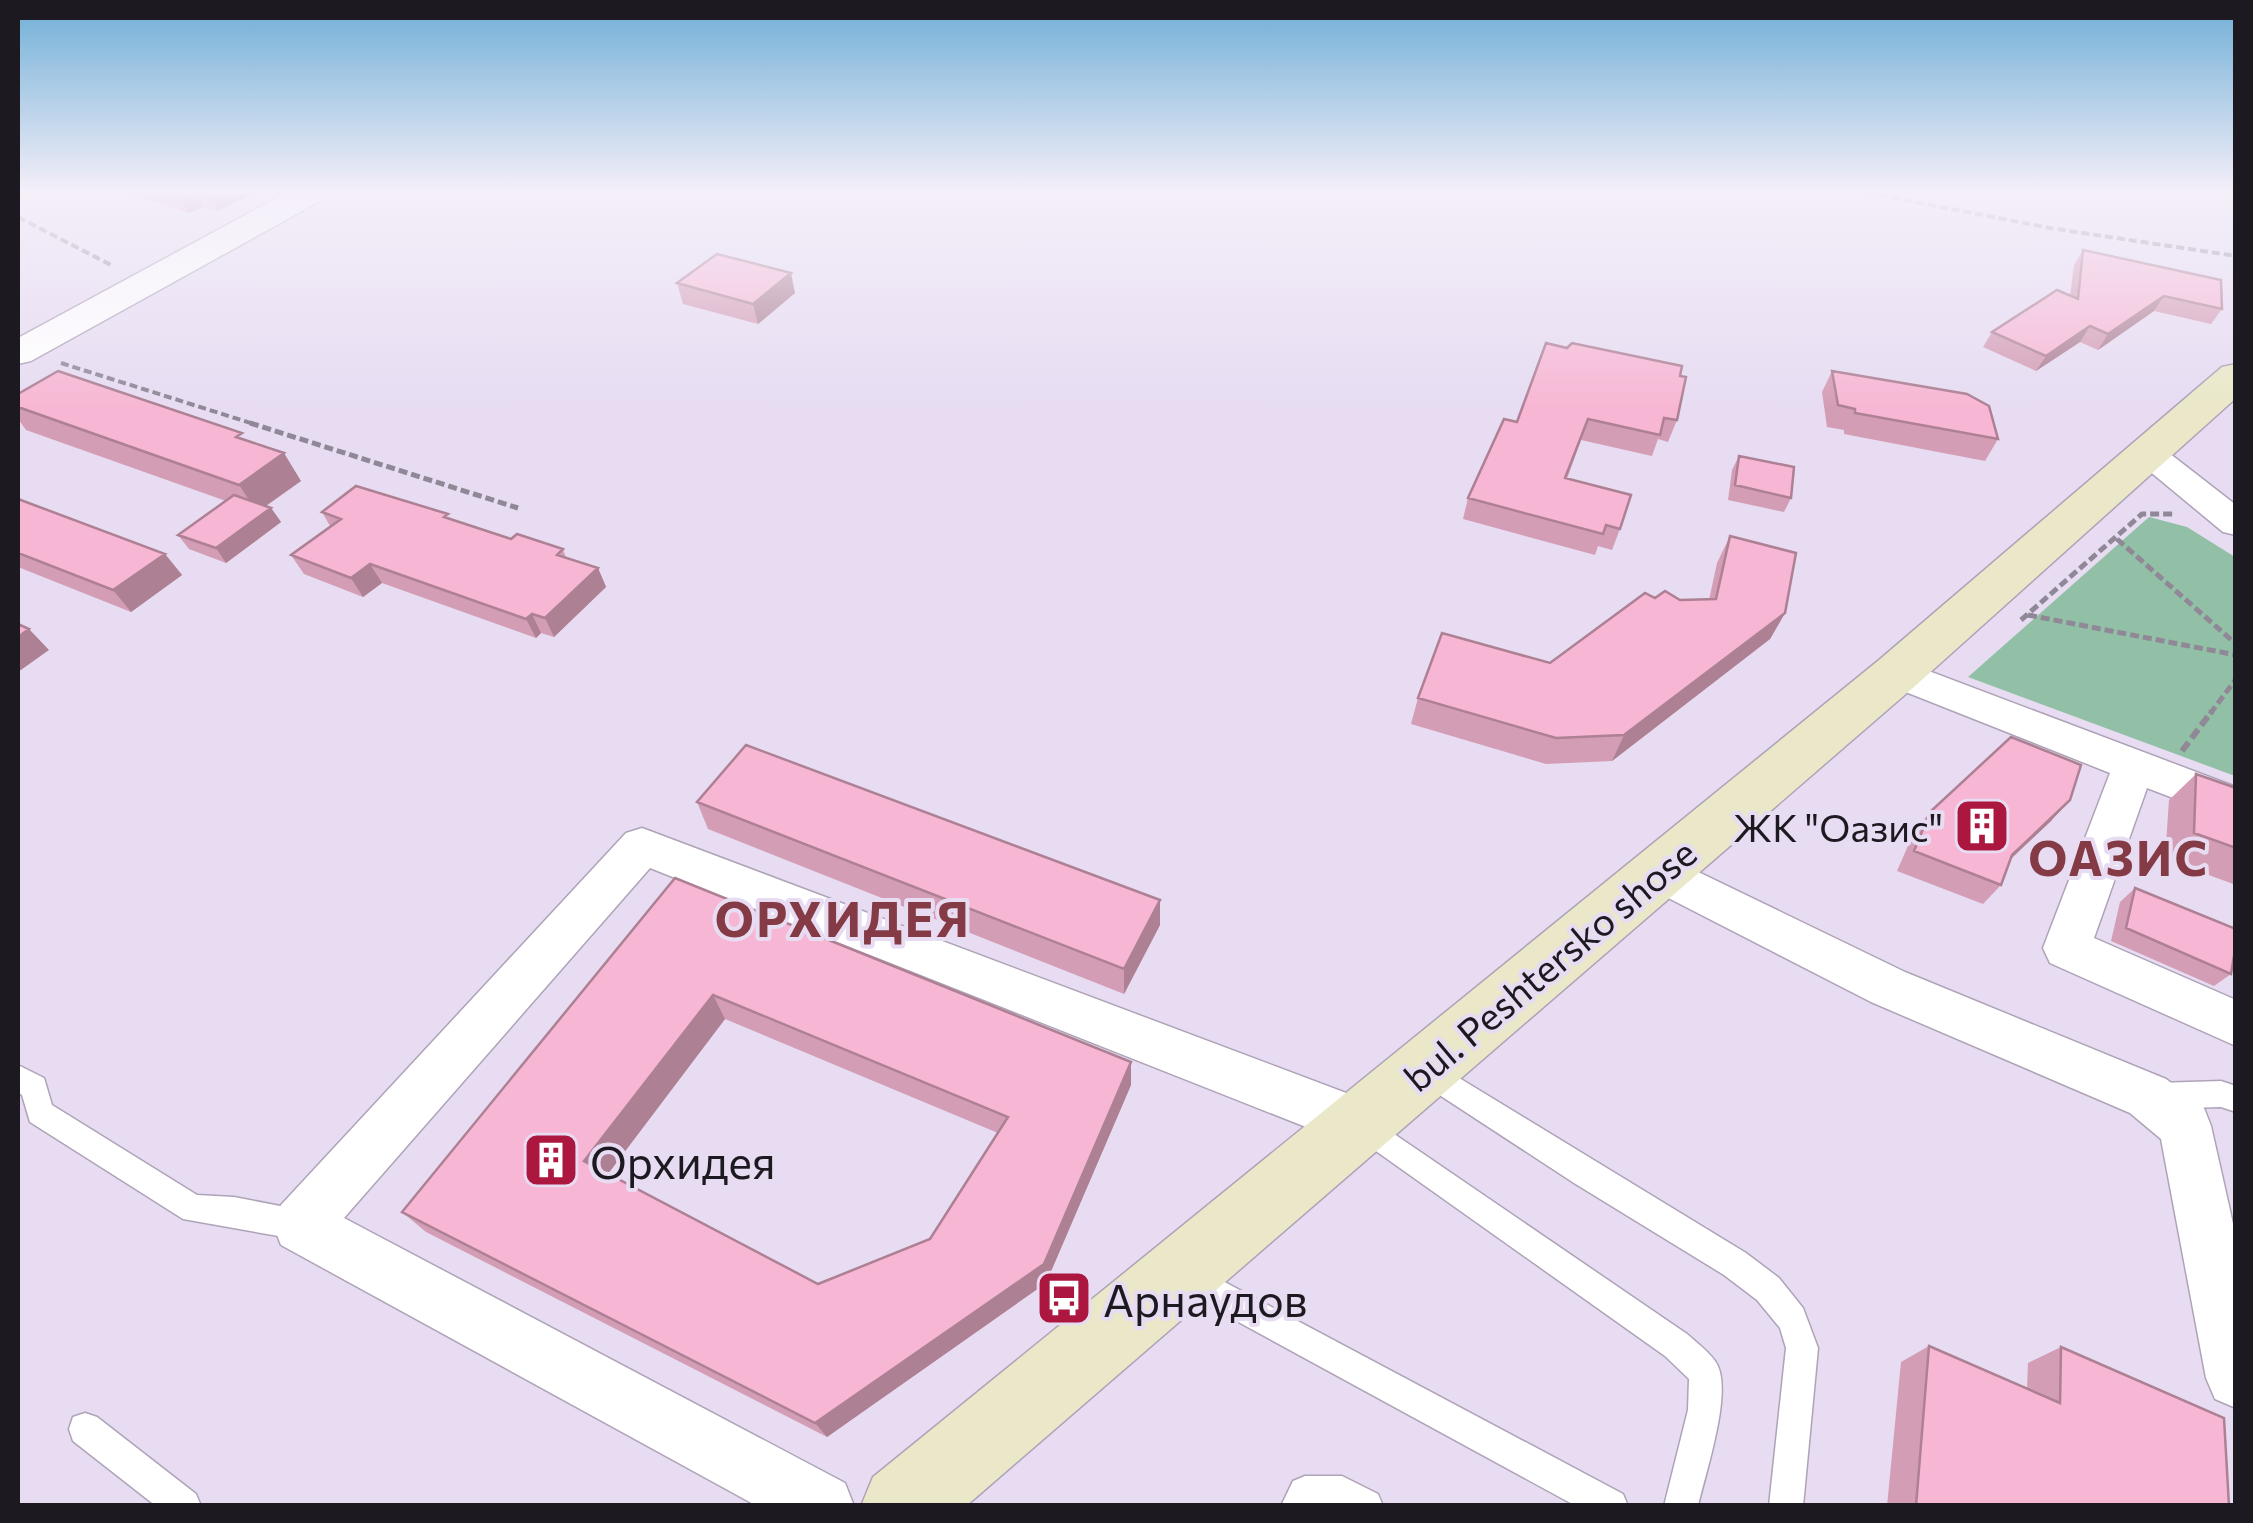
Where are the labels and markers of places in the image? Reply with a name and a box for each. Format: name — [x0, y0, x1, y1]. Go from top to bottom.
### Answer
building icon: ЖК "Оазис" — [1952, 796, 2012, 856]
place label: ЖК "Оазис" — [1733, 803, 1943, 850]
building icon: Орхидея — [521, 1130, 581, 1190]
place label: Орхидея — [590, 1133, 776, 1188]
bus stop icon: Арнаудов — [1034, 1268, 1094, 1328]
place label: Арнаудов — [1103, 1271, 1308, 1326]

